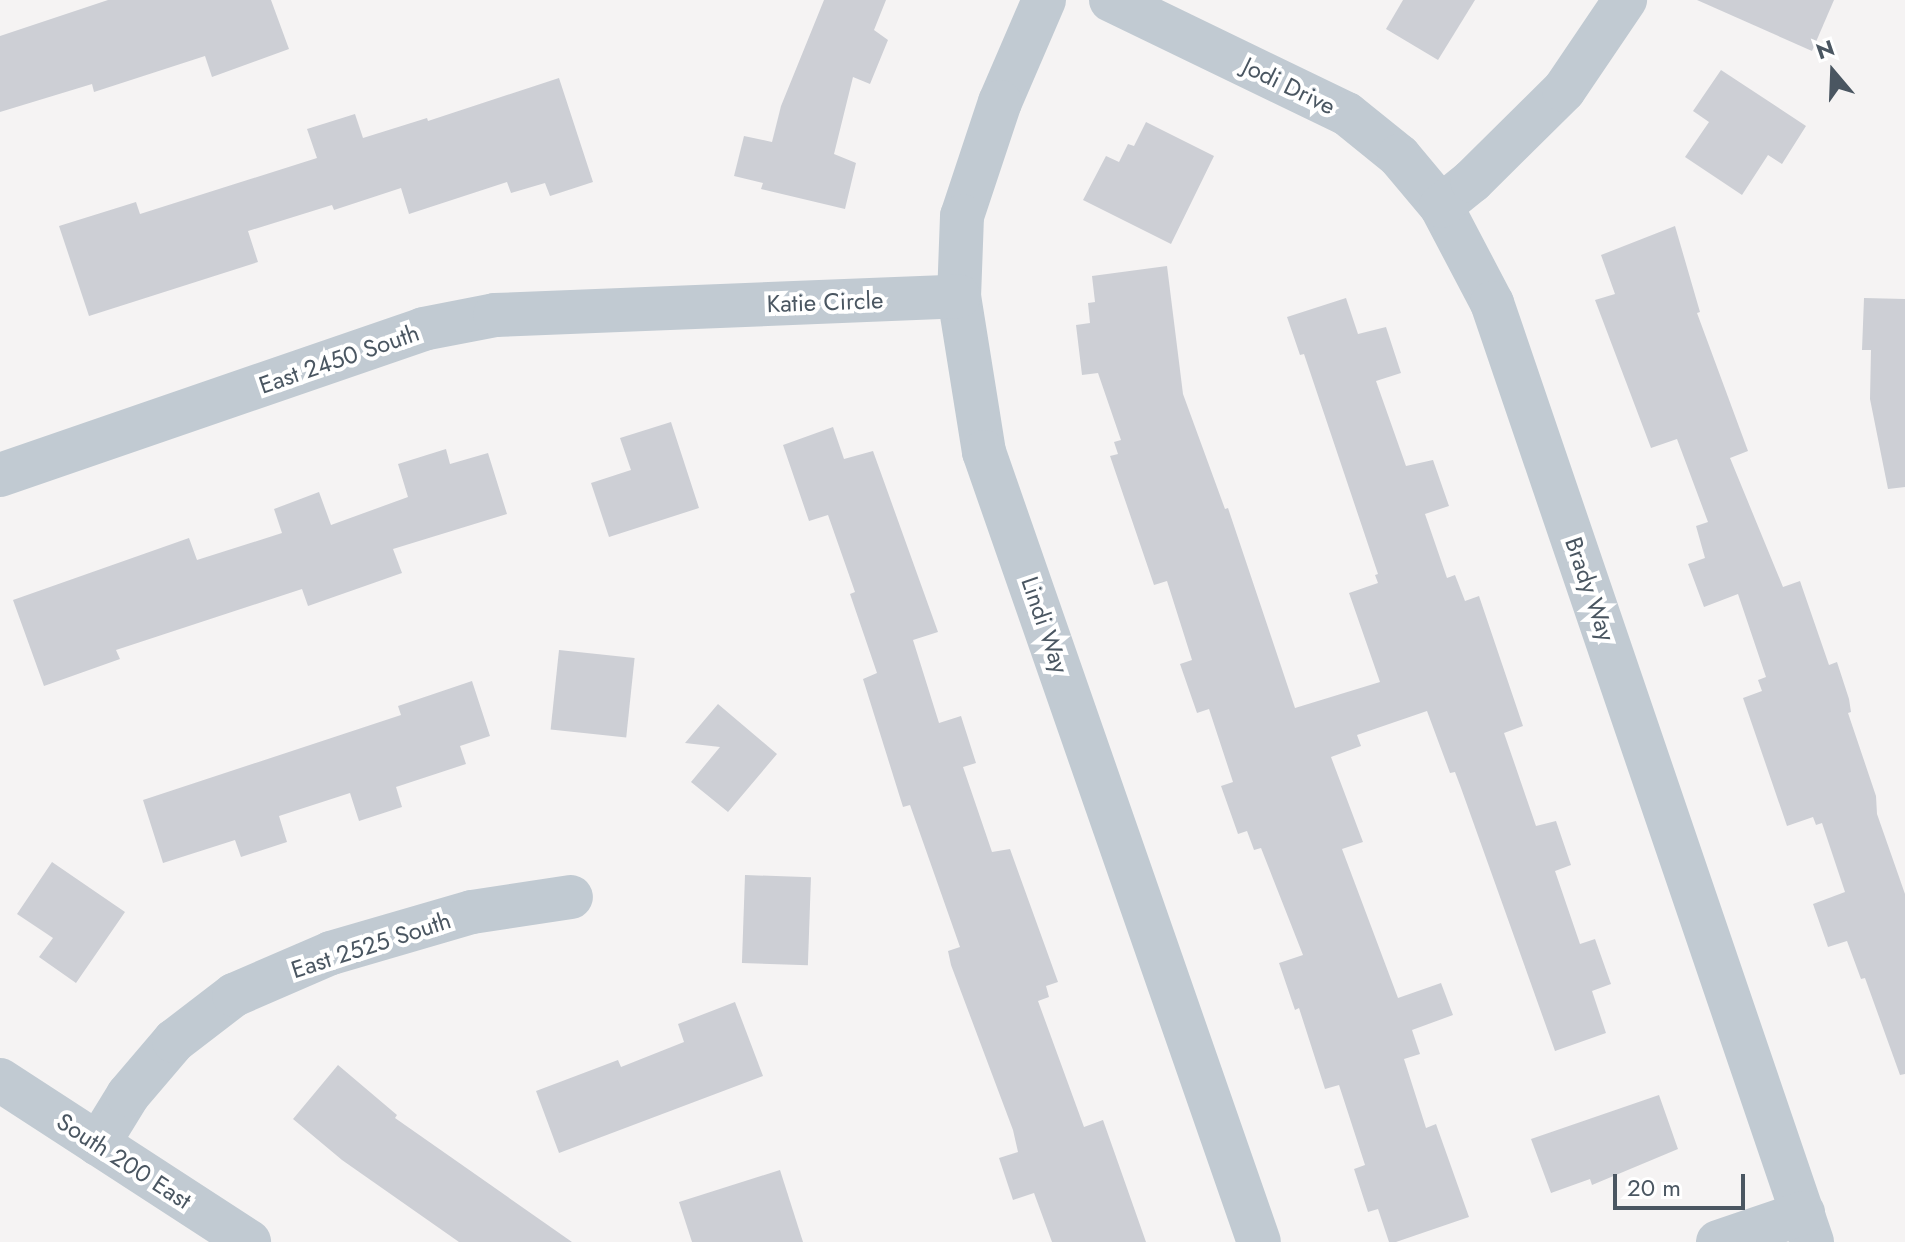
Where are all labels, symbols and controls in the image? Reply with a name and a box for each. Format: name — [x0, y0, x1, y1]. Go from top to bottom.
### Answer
text: N — [1812, 31, 1839, 67]
north arrow — [1793, 32, 1873, 112]
street label: Jodi Drive — [1238, 51, 1340, 121]
street label: Katie Circle — [766, 286, 884, 318]
street label: East 2450 South — [255, 318, 423, 400]
street label: Brady Way — [1559, 533, 1621, 645]
street label: Lindi Way — [1015, 573, 1075, 677]
street label: East 2525 South — [288, 906, 454, 984]
street label: South 200 East — [51, 1107, 197, 1215]
scale bar — [1617, 1158, 1749, 1208]
text: 20 m — [1627, 1170, 1681, 1205]

